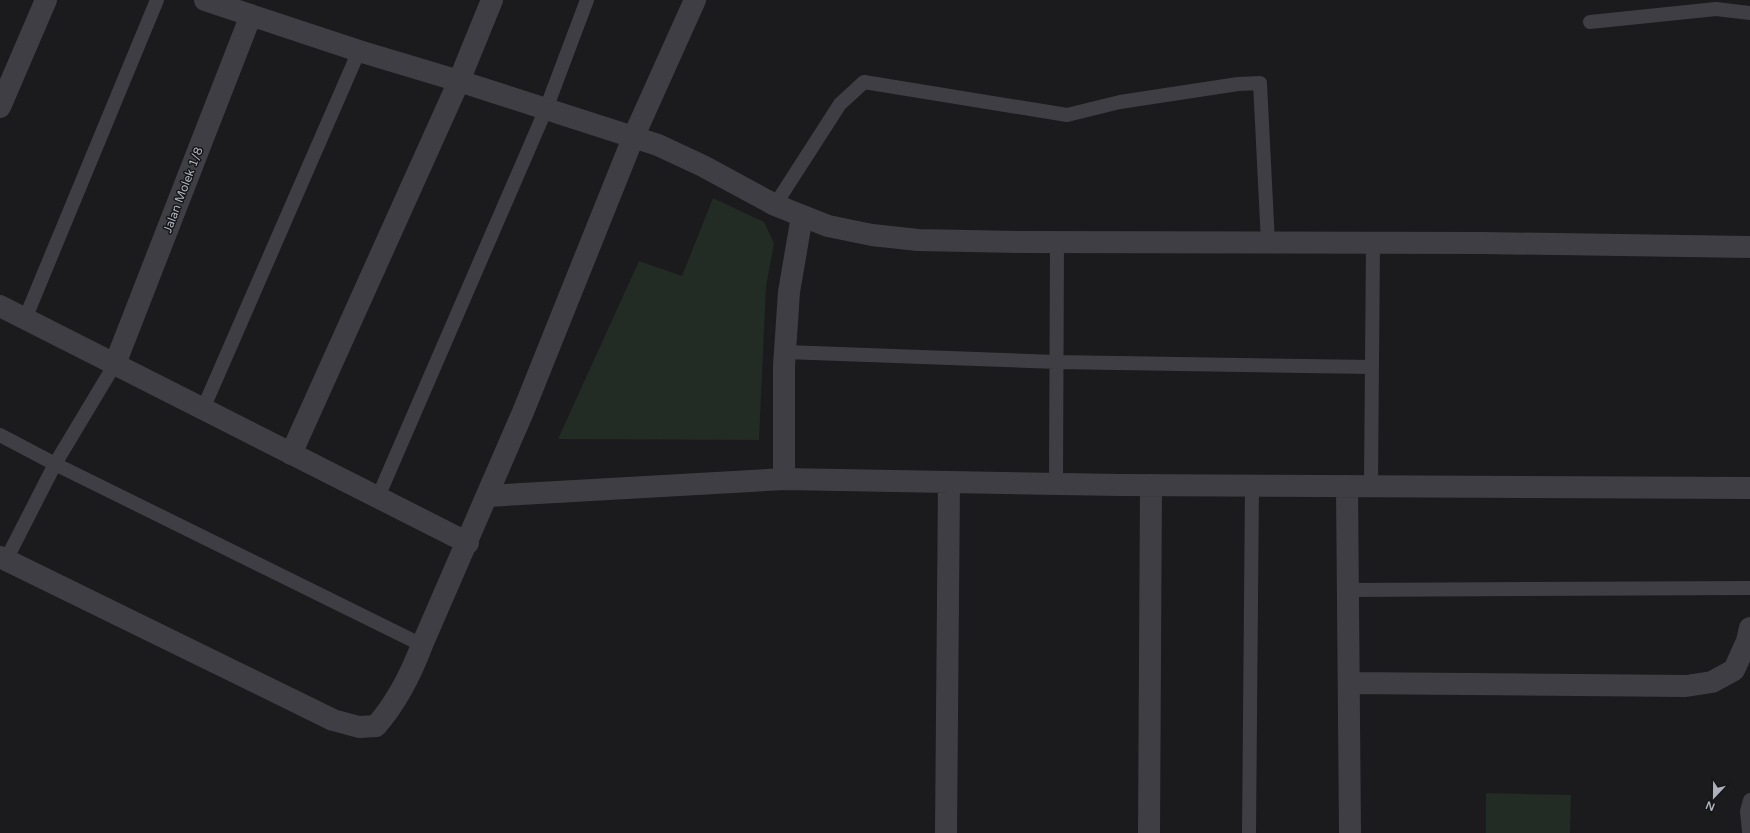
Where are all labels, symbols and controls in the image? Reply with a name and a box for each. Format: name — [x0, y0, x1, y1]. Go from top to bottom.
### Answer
street label: Jalan Molek 1/8 — [160, 145, 206, 235]
north arrow — [1694, 777, 1734, 817]
text: N — [1704, 798, 1717, 813]

